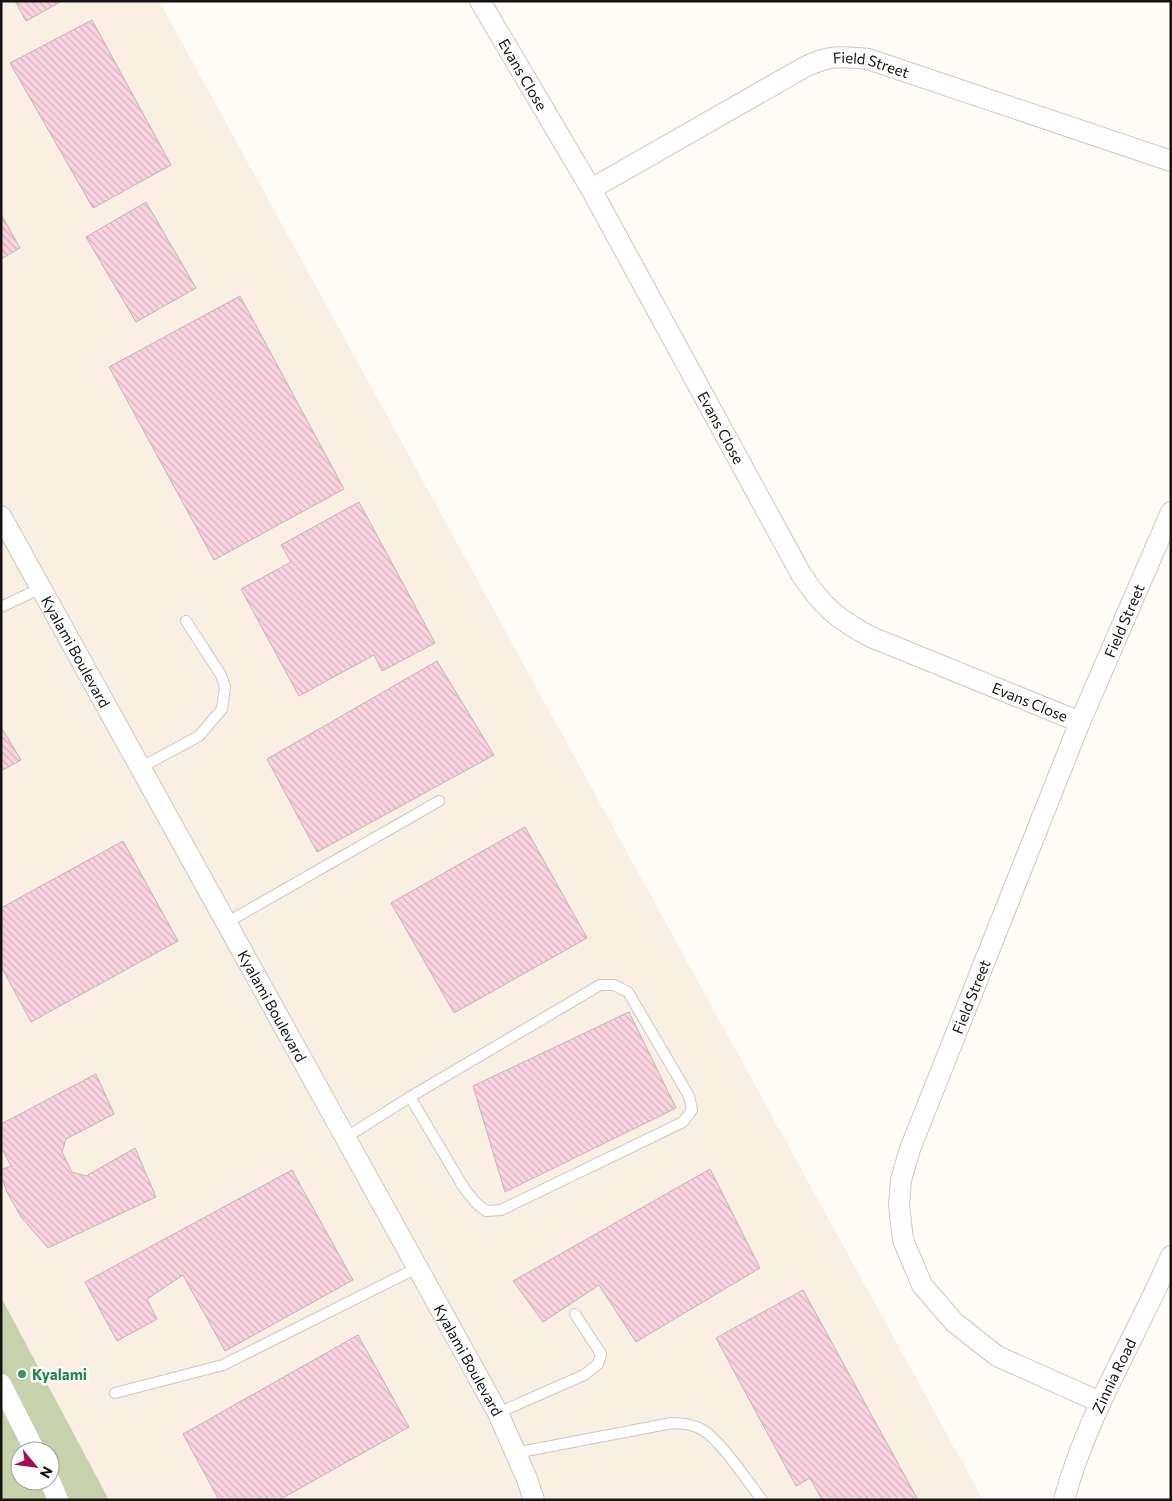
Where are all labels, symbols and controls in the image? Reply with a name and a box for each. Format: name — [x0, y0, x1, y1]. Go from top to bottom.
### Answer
street label: Evans Close — [495, 35, 551, 113]
street label: Field Street — [832, 48, 912, 81]
street label: Evans Close — [694, 388, 748, 467]
street label: Field Street — [1100, 581, 1148, 660]
street label: Kyalami Boulevard — [38, 593, 114, 711]
street label: Evans Close — [990, 678, 1071, 725]
street label: Kyalami Boulevard — [234, 947, 311, 1065]
street label: Field Street — [948, 957, 993, 1036]
street label: Kyalami Boulevard — [431, 1301, 507, 1419]
street label: Zinnia Road — [1088, 1335, 1139, 1416]
place label: Kyalami — [32, 1365, 87, 1383]
marker: Kyalami — [16, 1368, 28, 1380]
north arrow — [10, 1441, 60, 1491]
text: N — [37, 1464, 57, 1481]

